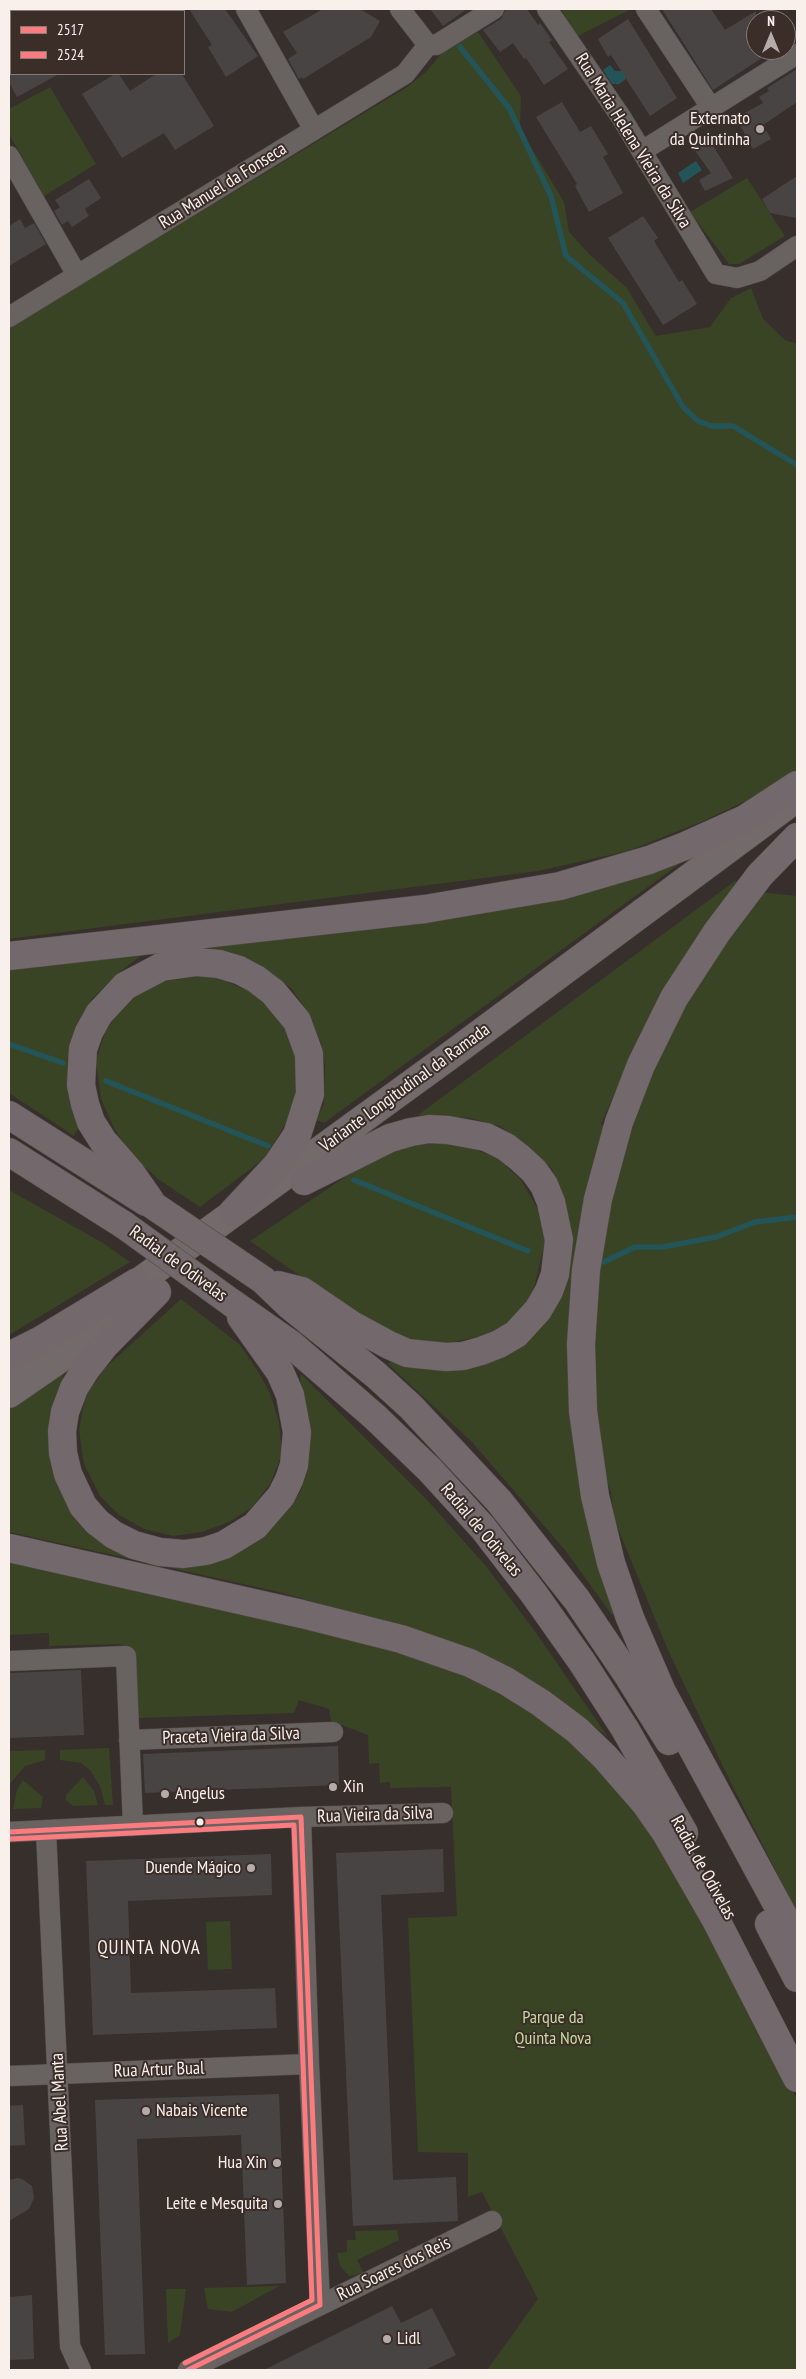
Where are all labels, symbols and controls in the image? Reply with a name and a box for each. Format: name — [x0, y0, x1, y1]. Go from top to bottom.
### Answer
legend — [10, 10, 185, 75]
north arrow — [746, 10, 796, 60]
text: N — [767, 12, 775, 30]
text: 2517 — [57, 20, 84, 39]
text: 2524 — [57, 45, 84, 64]
street label: Rua Maria Helena Vieira da Silva — [570, 50, 696, 232]
place label: Externato da Quintinha — [670, 108, 750, 150]
marker: Externato da Quintinha — [754, 123, 766, 135]
street label: Rua Manuel da Fonseca — [155, 138, 291, 234]
street label: Variante Longitudinal da Ramada — [316, 1019, 494, 1157]
street label: Radial de Odivelas — [125, 1221, 231, 1307]
street label: Radial de Odivelas — [436, 1479, 526, 1581]
street label: Praceta Vieira da Silva — [162, 1723, 300, 1749]
place label: Xin — [343, 1776, 364, 1798]
marker: Xin — [327, 1781, 339, 1793]
place label: Angelus — [175, 1783, 225, 1805]
marker: Angelus — [159, 1788, 171, 1800]
street label: Rua Vieira da Silva — [317, 1802, 433, 1828]
street label: Radial de Odivelas — [666, 1812, 740, 1924]
unlabelled marker — [195, 1817, 205, 1827]
place label: Duende Mágico — [145, 1857, 241, 1879]
marker: Duende Mágico — [245, 1862, 257, 1874]
district label: QUINTA NOVA — [96, 1938, 202, 1960]
park label: Parque da Quinta Nova — [515, 2007, 591, 2050]
street label: Rua Abel Manta — [47, 2053, 73, 2151]
street label: Rua Artur Bual — [113, 2058, 205, 2082]
place label: Nabais Vicente — [156, 2100, 248, 2122]
marker: Nabais Vicente — [140, 2105, 152, 2117]
place label: Hua Xin — [218, 2152, 267, 2174]
marker: Hua Xin — [271, 2157, 283, 2169]
place label: Leite e Mesquita — [166, 2193, 268, 2215]
marker: Leite e Mesquita — [272, 2198, 284, 2210]
street label: Rua Soares dos Reis — [334, 2232, 454, 2306]
place label: Lidl — [397, 2328, 420, 2350]
marker: Lidl — [381, 2333, 393, 2345]

